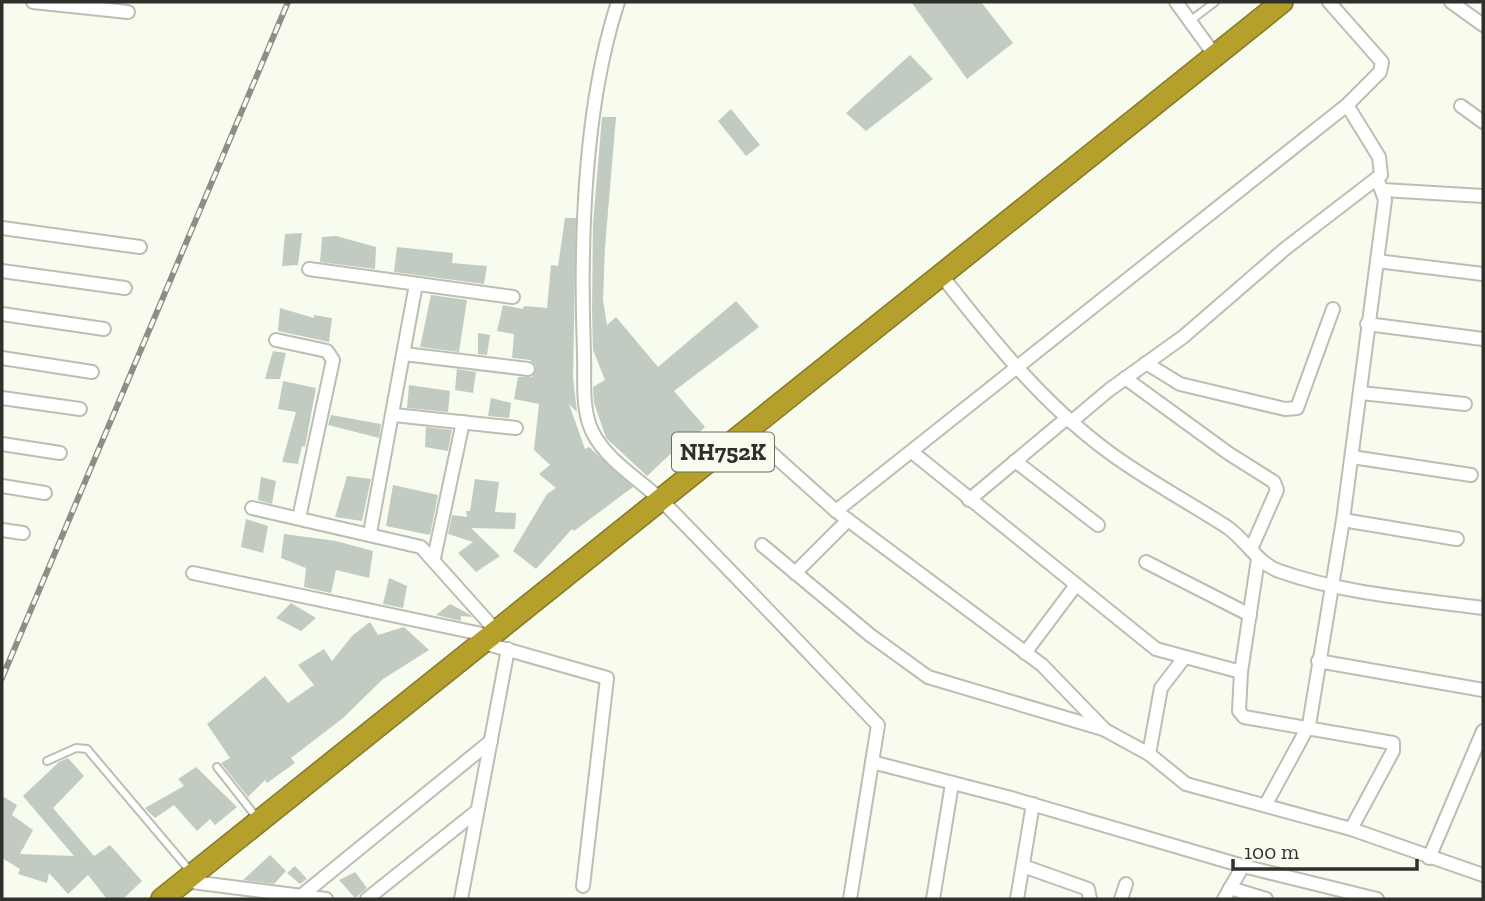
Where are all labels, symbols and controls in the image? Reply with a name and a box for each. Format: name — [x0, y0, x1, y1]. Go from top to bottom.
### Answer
road number: NH752K — [672, 432, 774, 472]
scale bar — [1233, 828, 1417, 872]
text: 100 m — [1244, 839, 1299, 864]

